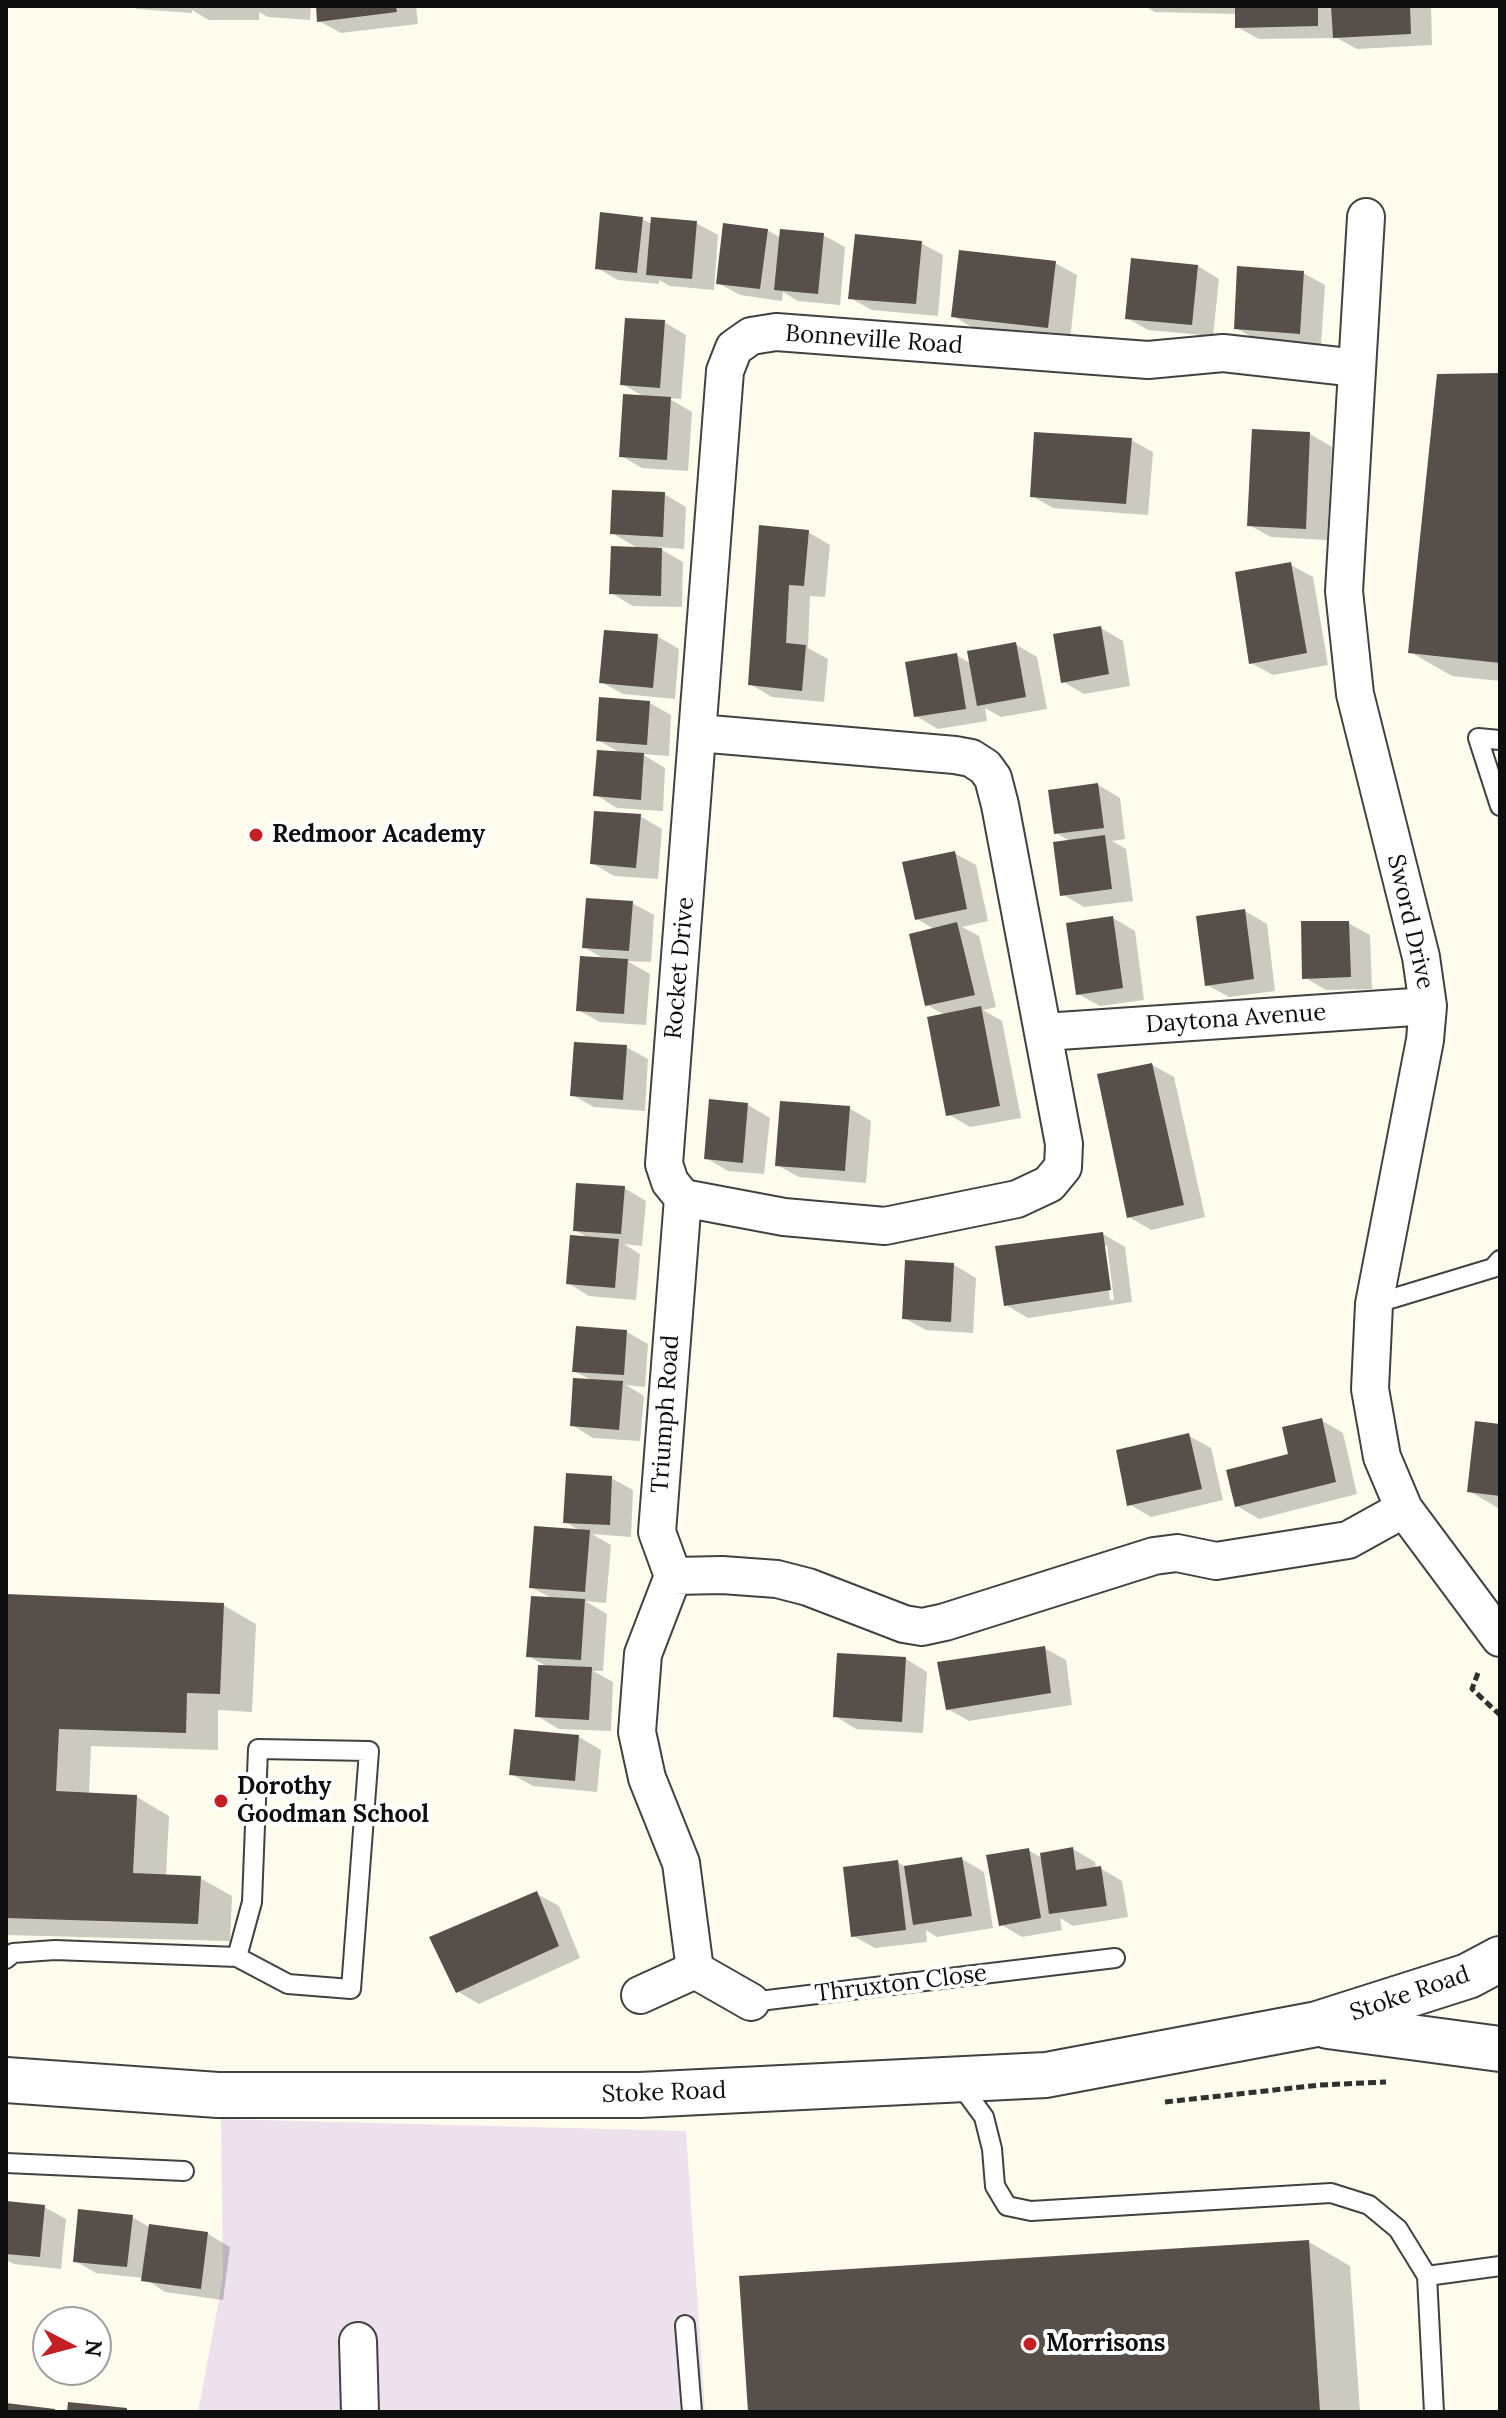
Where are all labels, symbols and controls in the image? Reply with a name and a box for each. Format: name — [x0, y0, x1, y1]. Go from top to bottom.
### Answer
street label: Bonneville Road — [784, 319, 964, 361]
place label: Redmoor Academy — [272, 821, 485, 849]
marker: Redmoor Academy — [247, 826, 265, 844]
street label: Sword Drive — [1381, 852, 1439, 992]
street label: Rocket Drive — [659, 896, 701, 1040]
street label: Daytona Avenue — [1145, 998, 1327, 1040]
street label: Triumph Road — [646, 1334, 686, 1494]
place label: Dorothy Goodman School — [237, 1773, 429, 1829]
marker: Dorothy Goodman School — [212, 1792, 230, 1810]
street label: Thruxton Close — [813, 1959, 989, 2009]
street label: Stoke Road — [1346, 1960, 1474, 2028]
street label: Stoke Road — [601, 2076, 727, 2110]
north arrow — [32, 2306, 112, 2386]
place label: Morrisons — [1046, 2330, 1165, 2358]
marker: Morrisons — [1021, 2335, 1039, 2353]
text: N — [79, 2338, 109, 2358]

